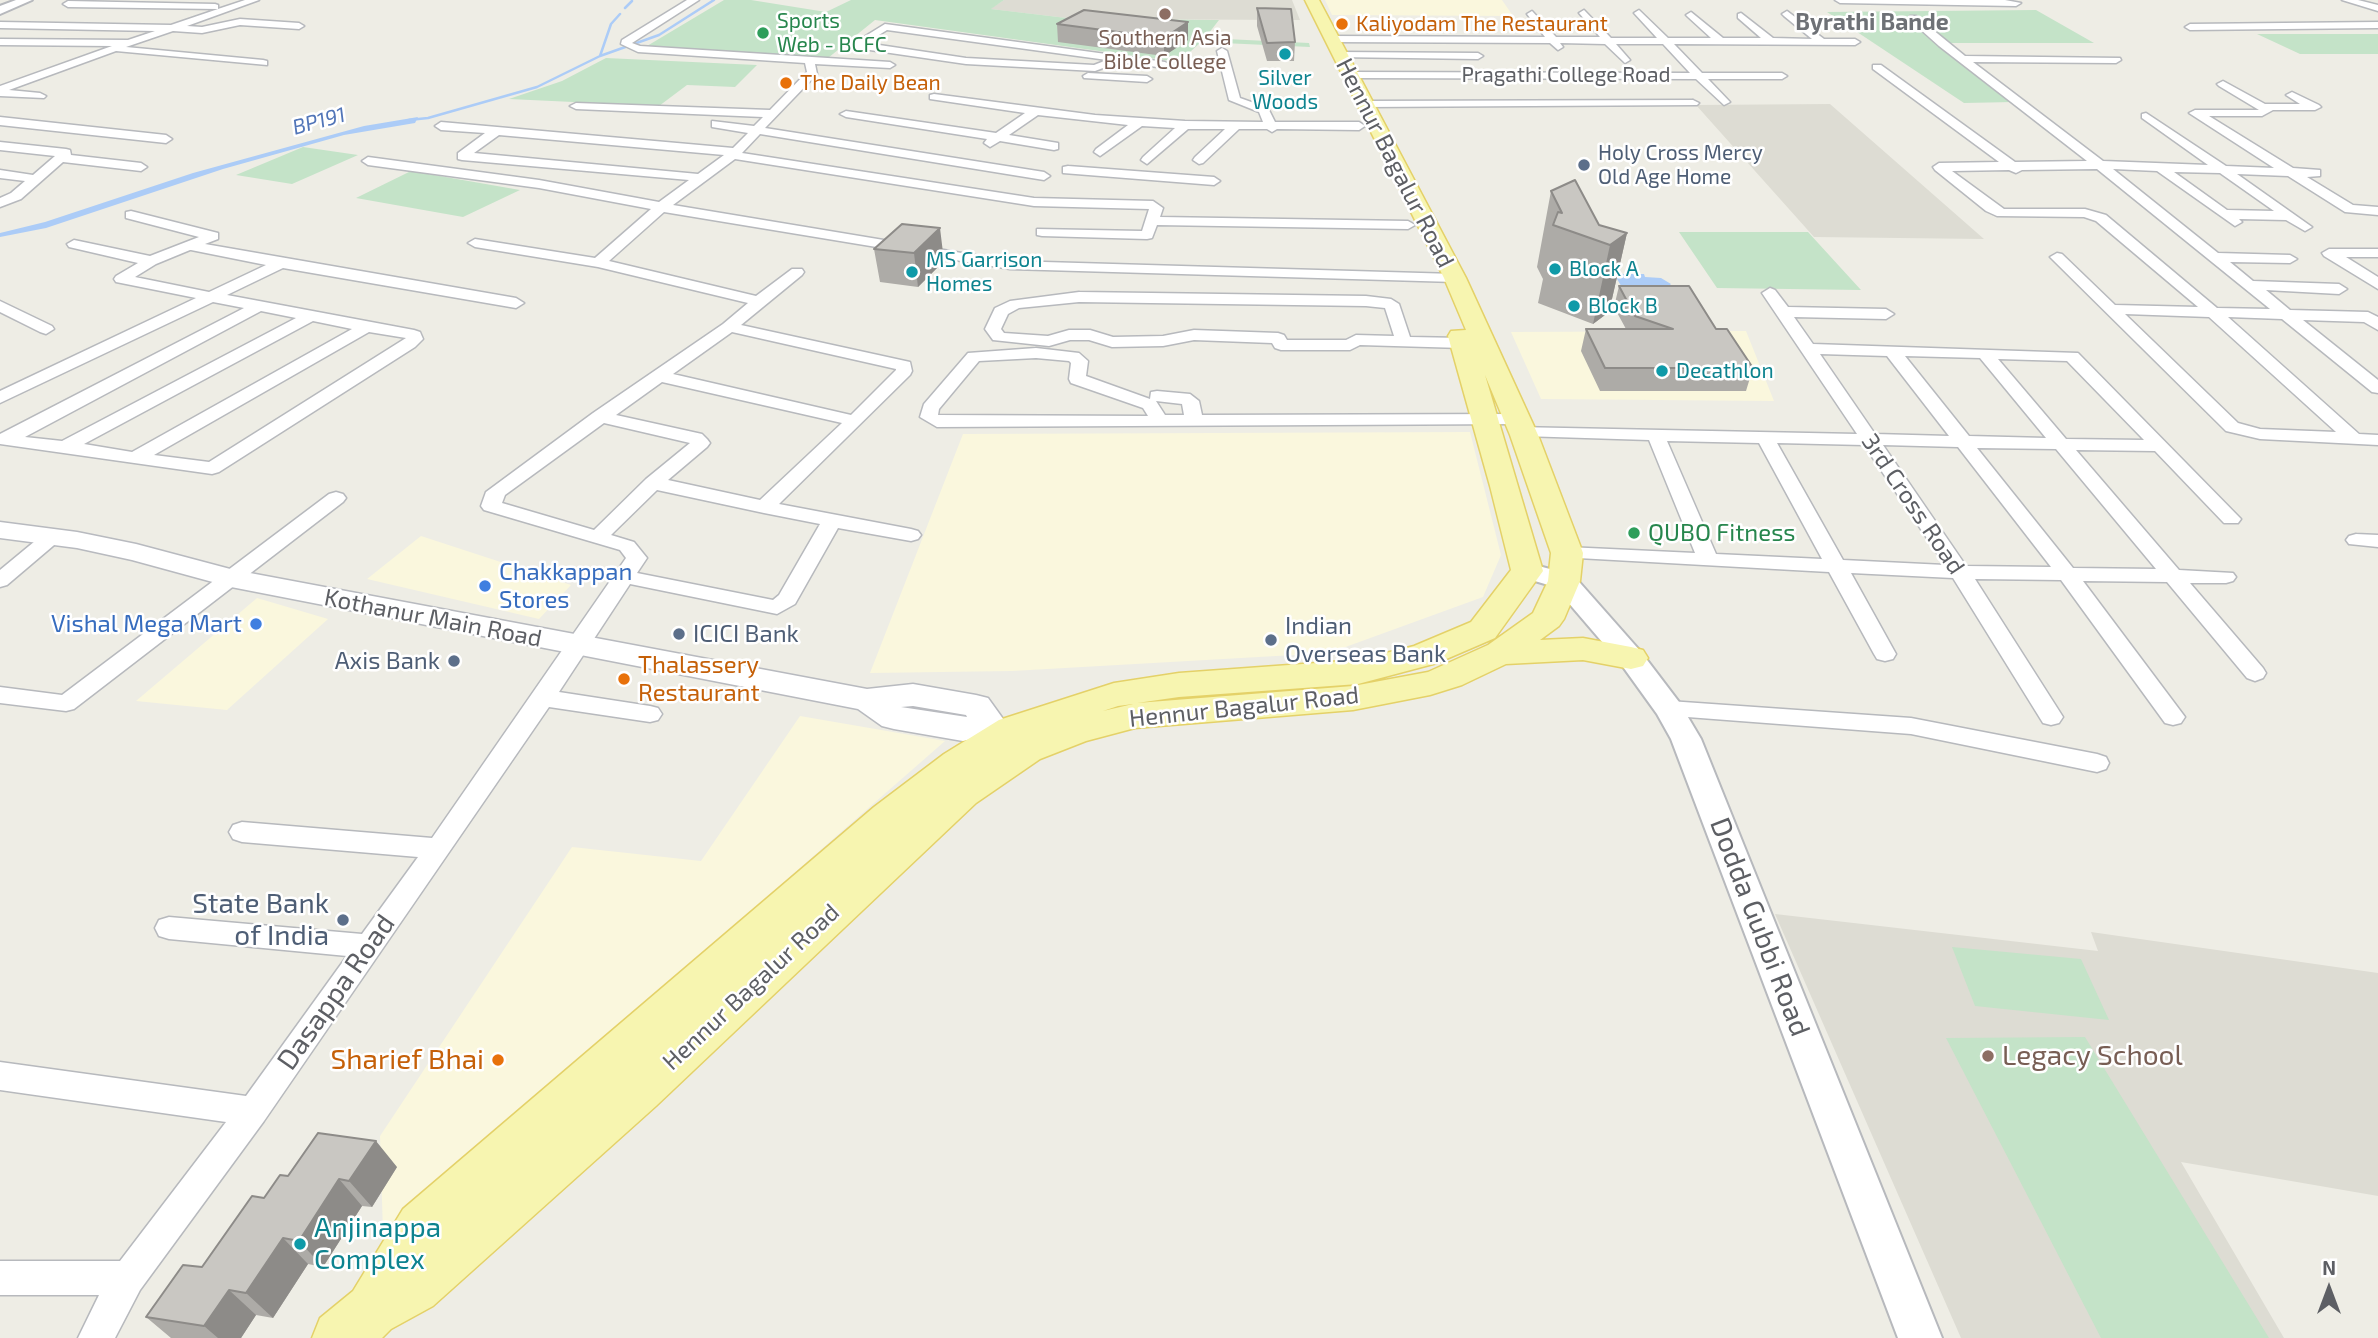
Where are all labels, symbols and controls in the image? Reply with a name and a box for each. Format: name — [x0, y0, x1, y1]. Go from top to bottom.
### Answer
marker: Southern Asia Bible College — [1157, 6, 1173, 22]
place label: Sports Web - BCFC — [777, 8, 887, 58]
district label: Byrathi Bande — [1795, 8, 1949, 36]
place label: Kaliyodam The Restaurant — [1356, 11, 1608, 37]
marker: Kaliyodam The Restaurant — [1334, 16, 1350, 32]
marker: Sports Web - BCFC — [755, 25, 771, 41]
place label: Southern Asia Bible College — [1099, 25, 1231, 75]
marker: Silver Woods — [1277, 46, 1293, 62]
street label: Hennur Bagalur Road — [1330, 54, 1460, 272]
street label: Pragathi College Road — [1461, 62, 1671, 88]
place label: Silver Woods — [1252, 65, 1318, 115]
place label: The Daily Bean — [800, 70, 941, 96]
marker: The Daily Bean — [778, 75, 794, 91]
water label: BP191 — [290, 102, 348, 140]
place label: Holy Cross Mercy Old Age Home — [1598, 140, 1763, 190]
marker: Holy Cross Mercy Old Age Home — [1576, 157, 1592, 173]
place label: MS Garrison Homes — [926, 247, 1042, 297]
place label: Block A — [1569, 256, 1639, 282]
marker: Block A — [1547, 261, 1563, 277]
marker: MS Garrison Homes — [904, 264, 920, 280]
place label: Block B — [1588, 293, 1658, 319]
marker: Block B — [1566, 298, 1582, 314]
place label: Decathlon — [1676, 358, 1774, 384]
marker: Decathlon — [1654, 363, 1670, 379]
street label: 3rd Cross Road — [1855, 428, 1971, 580]
place label: QUBO Fitness — [1648, 519, 1796, 547]
marker: QUBO Fitness — [1626, 525, 1642, 541]
place label: Chakkappan Stores — [499, 558, 632, 614]
marker: Chakkappan Stores — [477, 578, 493, 594]
street label: Kothanur Main Road — [322, 583, 544, 653]
place label: Vishal Mega Mart — [51, 610, 242, 638]
place label: Indian Overseas Bank — [1285, 612, 1446, 668]
marker: Vishal Mega Mart — [248, 616, 264, 632]
place label: ICICI Bank — [693, 620, 799, 648]
marker: ICICI Bank — [671, 626, 687, 642]
marker: Indian Overseas Bank — [1263, 632, 1279, 648]
place label: Axis Bank — [335, 647, 440, 675]
place label: Thalassery Restaurant — [638, 651, 760, 707]
marker: Axis Bank — [446, 653, 462, 669]
marker: Thalassery Restaurant — [616, 671, 632, 687]
street label: Hennur Bagalur Road — [1128, 681, 1360, 733]
street label: Dodda Gubbi Road — [1703, 813, 1817, 1041]
place label: State Bank of India — [192, 887, 329, 953]
street label: Hennur Bagalur Road — [657, 898, 845, 1076]
street label: Dasappa Road — [270, 908, 402, 1076]
marker: State Bank of India — [335, 912, 351, 928]
place label: Legacy School — [2002, 1039, 2183, 1073]
place label: Sharief Bhai — [331, 1043, 484, 1077]
marker: Legacy School — [1980, 1048, 1996, 1064]
marker: Sharief Bhai — [490, 1052, 506, 1068]
place label: Anjinappa Complex — [314, 1211, 441, 1277]
marker: Anjinappa Complex — [292, 1236, 308, 1252]
north arrow — [2294, 1254, 2364, 1324]
text: N — [2322, 1256, 2336, 1279]

